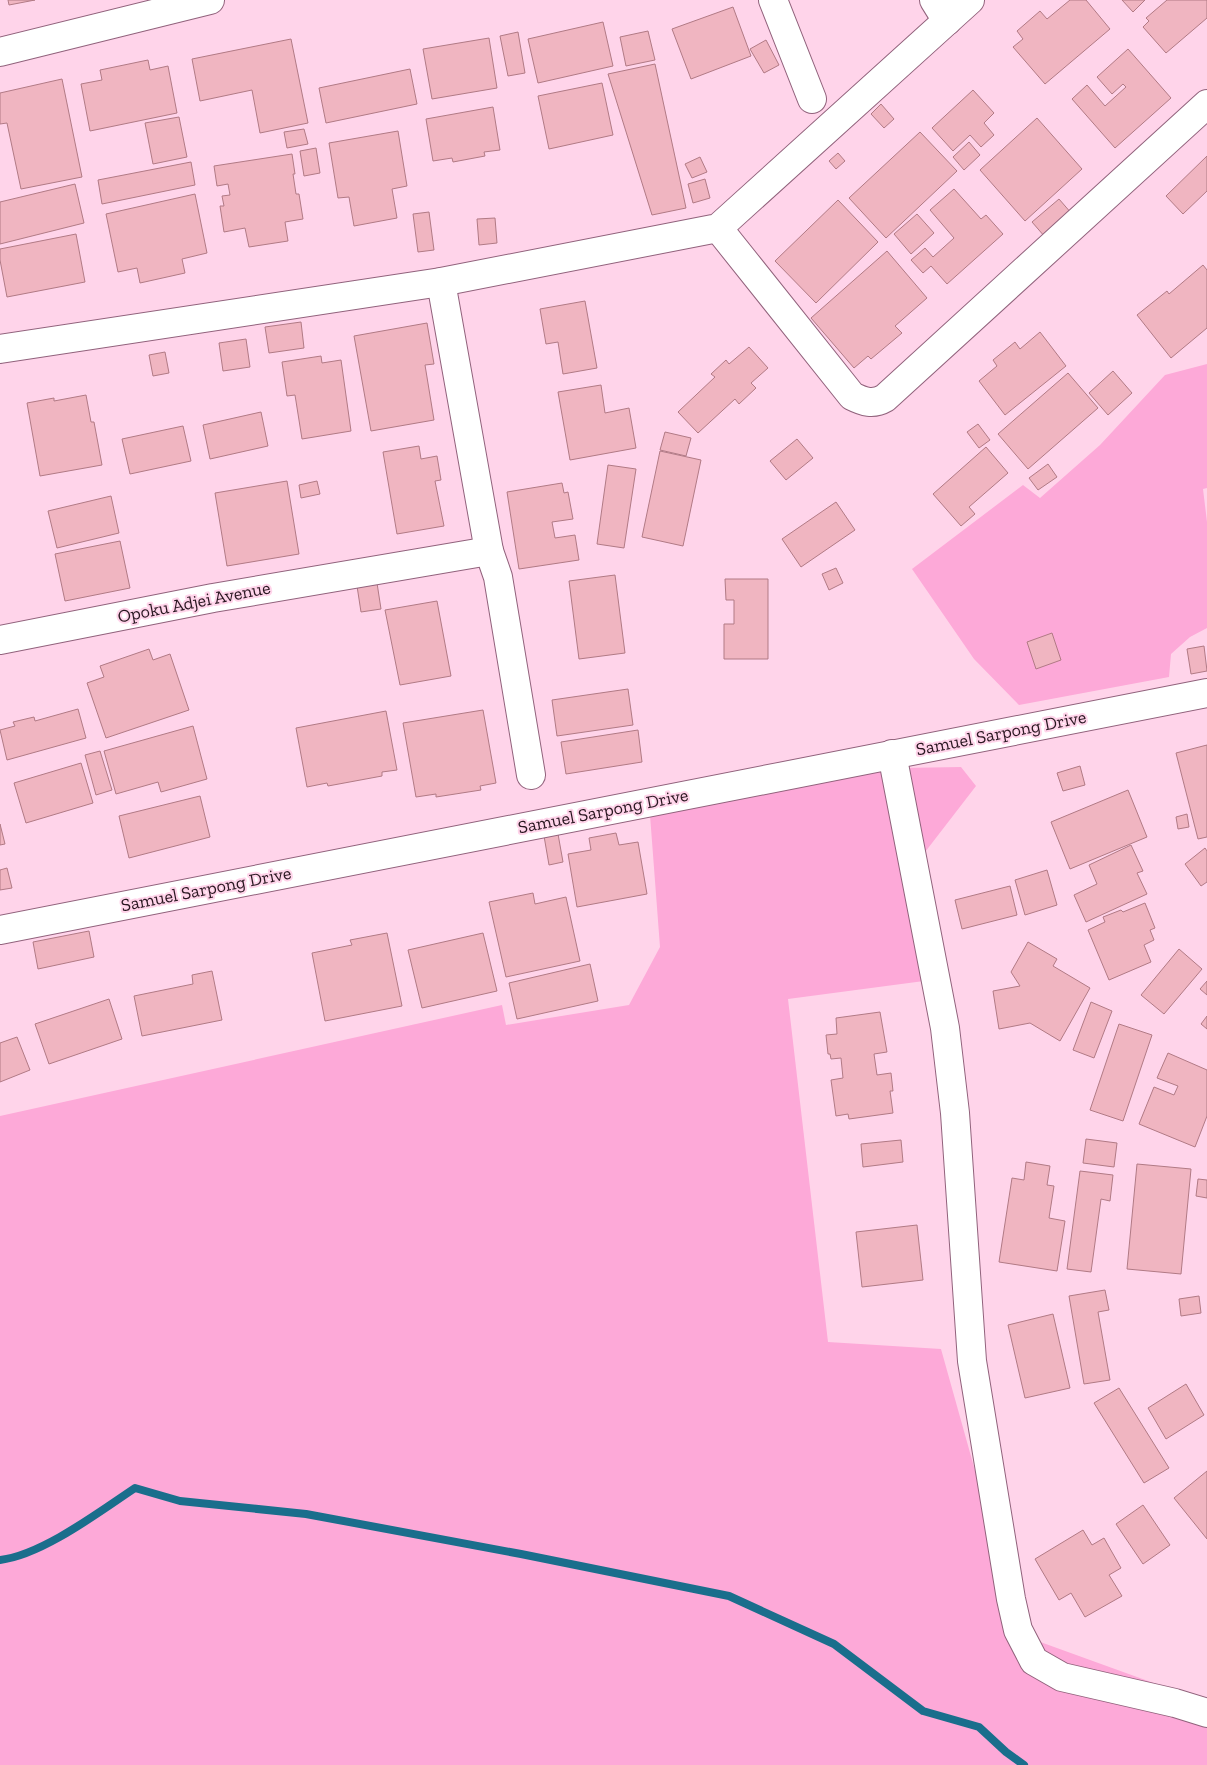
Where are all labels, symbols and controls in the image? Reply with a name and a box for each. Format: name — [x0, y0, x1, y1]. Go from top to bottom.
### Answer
street label: Opoku Adjei Avenue — [116, 576, 272, 628]
street label: Samuel Sarpong Drive — [914, 706, 1088, 760]
street label: Samuel Sarpong Drive — [516, 784, 690, 838]
street label: Samuel Sarpong Drive — [119, 862, 293, 916]

